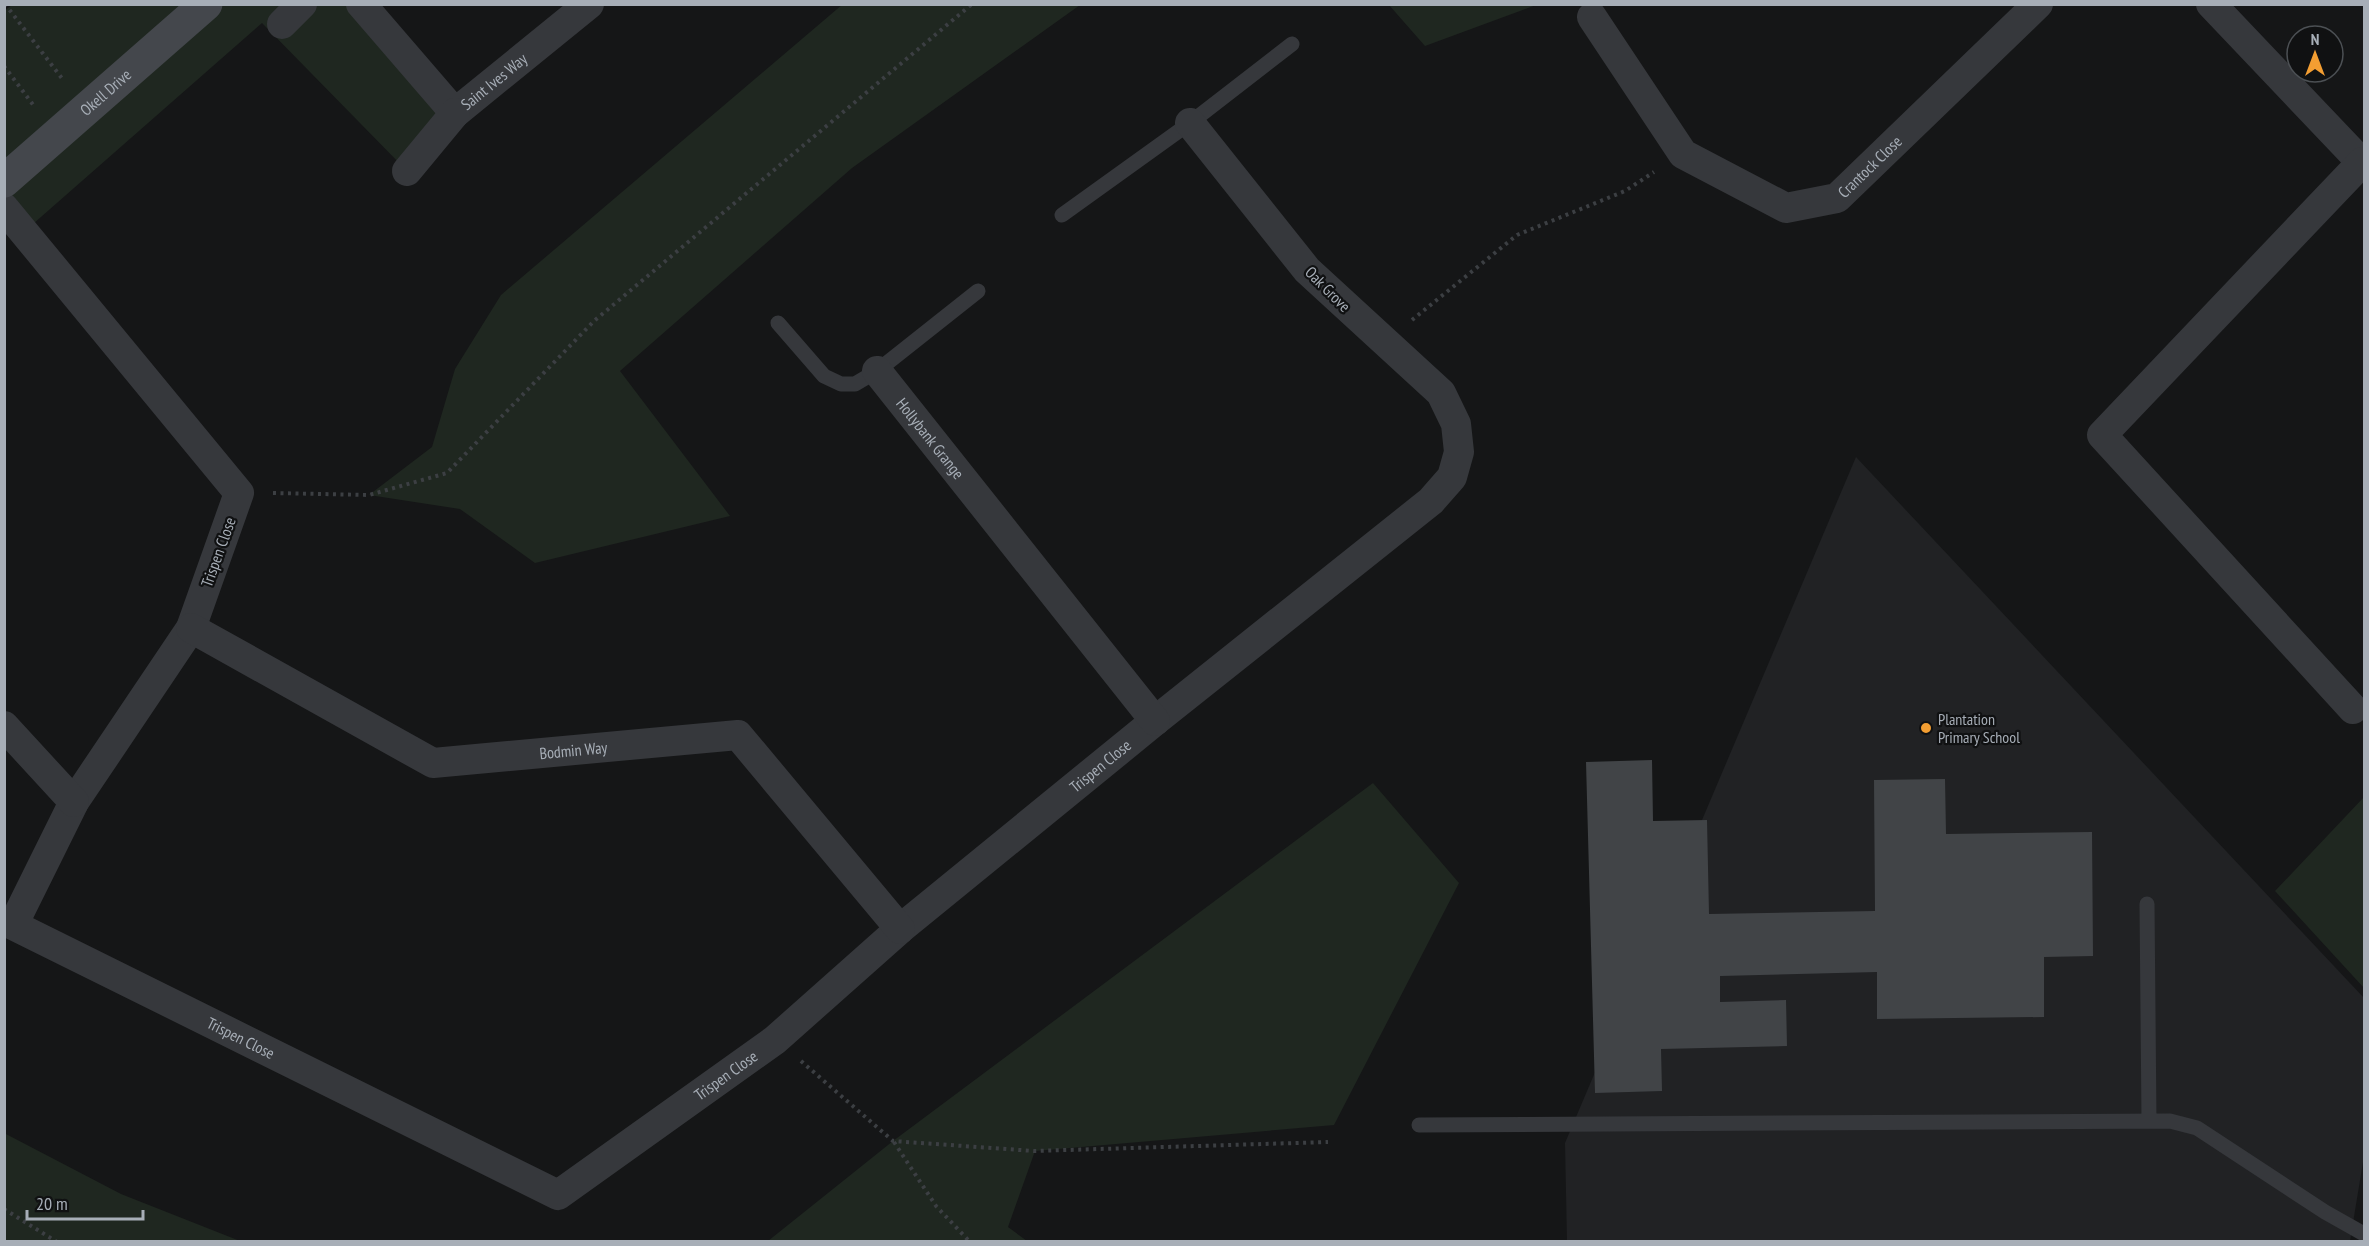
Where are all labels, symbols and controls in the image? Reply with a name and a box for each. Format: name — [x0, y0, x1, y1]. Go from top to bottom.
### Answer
north arrow — [2285, 24, 2345, 84]
text: N — [2311, 29, 2319, 49]
street label: Saint Ives Way — [457, 49, 531, 114]
street label: Okell Drive — [76, 64, 135, 120]
street label: Crantock Close — [1833, 131, 1906, 202]
street label: Oak Grove — [1301, 262, 1355, 316]
street label: Hollybank Grange — [892, 394, 969, 483]
street label: Trispen Close — [196, 514, 240, 590]
place label: Plantation Primary School — [1938, 709, 2020, 747]
marker: Plantation Primary School — [1919, 721, 1933, 735]
street label: Trispen Close — [1066, 735, 1135, 797]
street label: Bodmin Way — [538, 737, 608, 763]
street label: Trispen Close — [204, 1013, 278, 1063]
street label: Trispen Close — [690, 1046, 761, 1105]
scale bar — [27, 1183, 142, 1221]
text: 20 m — [36, 1192, 68, 1215]

